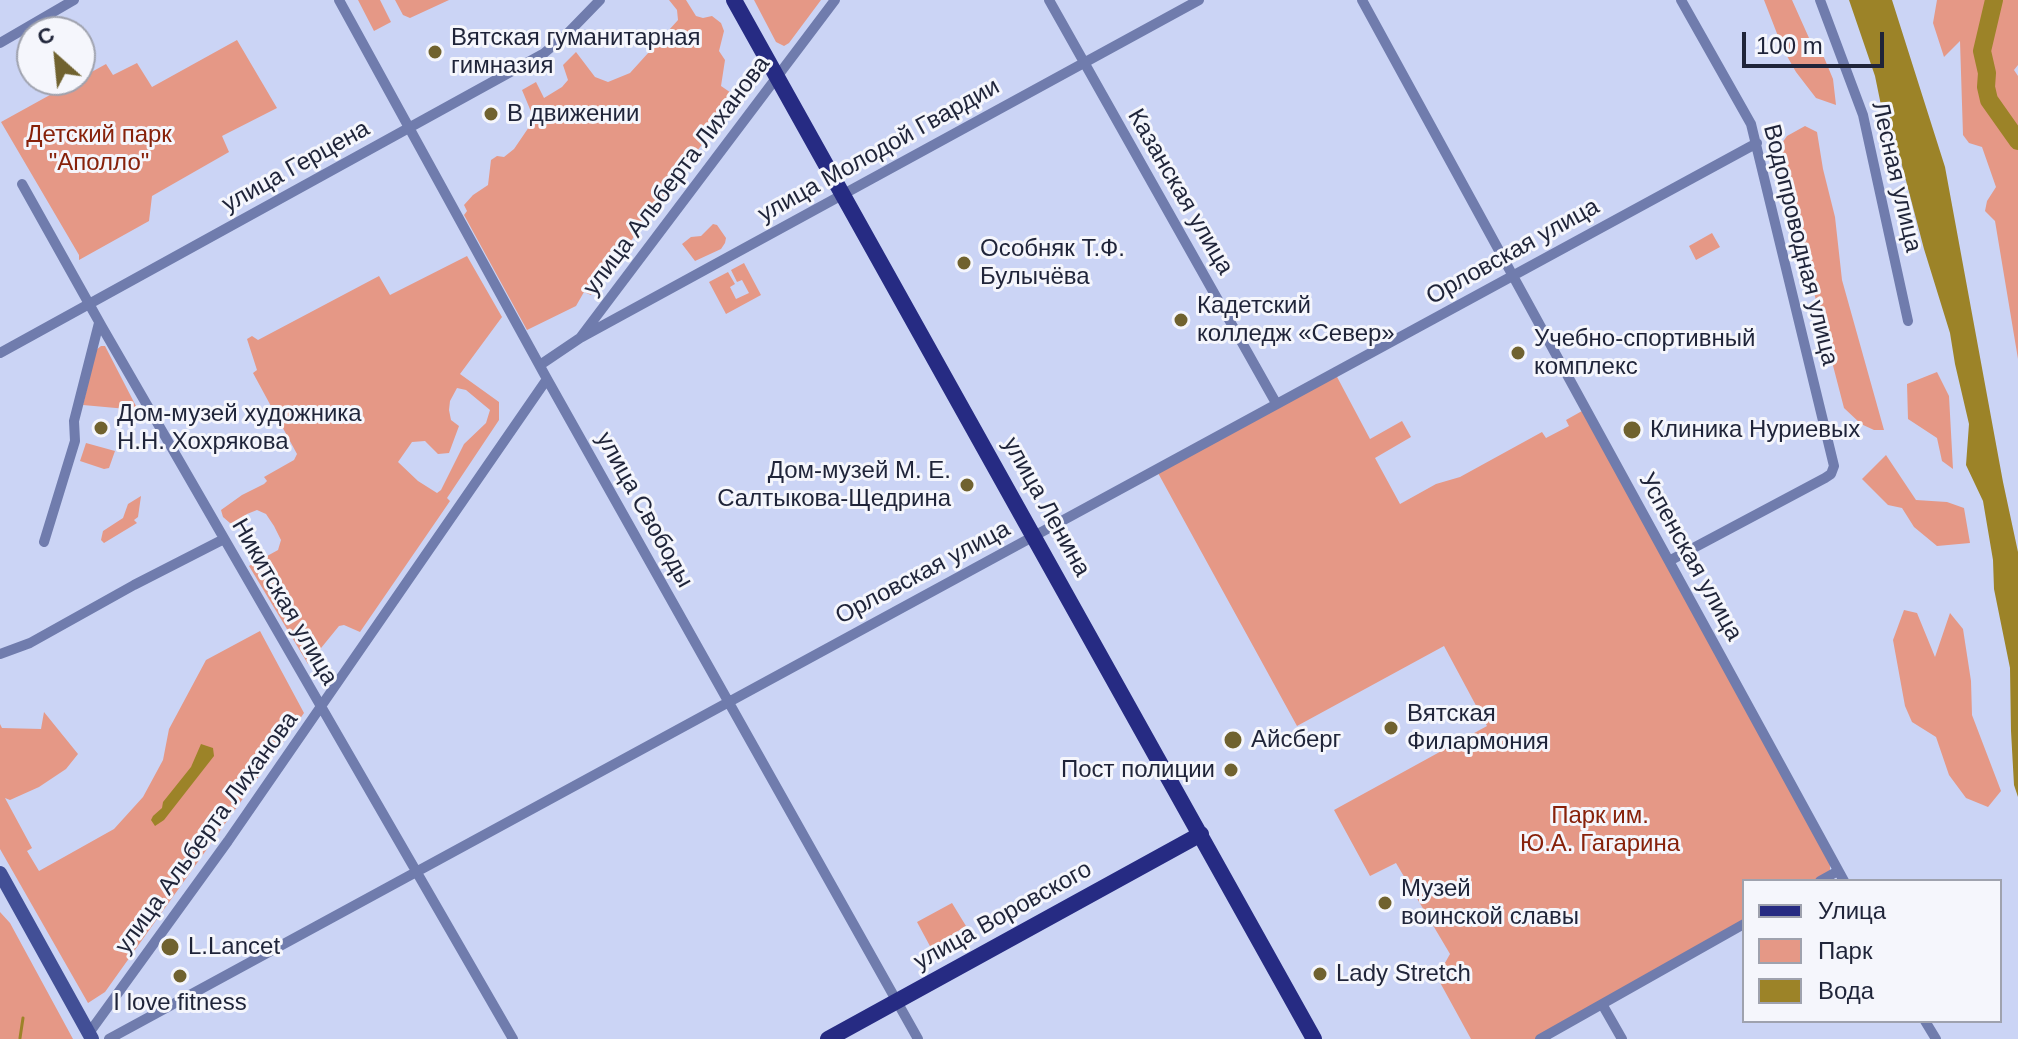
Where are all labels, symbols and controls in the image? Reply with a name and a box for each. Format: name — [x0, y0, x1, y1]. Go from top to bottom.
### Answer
north arrow — [16, 16, 96, 96]
scale bar — [1746, 16, 1888, 66]
text: С — [33, 21, 59, 51]
place label: Вятская гуманитарная гимназия — [451, 24, 701, 80]
text: 100 m — [1756, 32, 1823, 59]
marker: Вятская гуманитарная гимназия — [426, 43, 444, 61]
street label: улица Альберта Лиханова — [578, 51, 776, 301]
street label: улица Молодой Гвардии — [753, 73, 1005, 229]
street label: Лесная улица — [1865, 99, 1927, 255]
place label: В движении — [507, 100, 639, 128]
street label: Казанская улица — [1121, 104, 1239, 280]
marker: В движении — [482, 105, 500, 123]
street label: улица Герцена — [217, 115, 375, 219]
park label: Детский парк "Аполло" — [26, 121, 172, 177]
street label: Водопроводная улица — [1756, 121, 1844, 369]
street label: Орловская улица — [1421, 193, 1605, 311]
place label: Особняк Т.Ф. Булычёва — [980, 235, 1125, 291]
marker: Особняк Т.Ф. Булычёва — [955, 254, 973, 272]
place label: Кадетский колледж «Север» — [1197, 292, 1395, 348]
marker: Кадетский колледж «Север» — [1172, 311, 1190, 329]
place label: Учебно-спортивный комплекс — [1534, 325, 1755, 381]
marker: Учебно-спортивный комплекс — [1509, 344, 1527, 362]
place label: Дом-музей художника Н.Н. Хохрякова — [117, 400, 362, 456]
place label: Клиника Нуриевых — [1650, 416, 1860, 444]
marker: Дом-музей художника Н.Н. Хохрякова — [92, 419, 110, 437]
marker: Клиника Нуриевых — [1621, 419, 1643, 441]
street label: улица Свободы — [589, 427, 699, 593]
street label: улица Ленина — [996, 432, 1096, 582]
place label: Дом-музей М. Е. Салтыкова-Щедрина — [717, 457, 951, 513]
street label: Успенская улица — [1632, 468, 1748, 646]
marker: Дом-музей М. Е. Салтыкова-Щедрина — [958, 476, 976, 494]
street label: Никитская улица — [225, 514, 343, 690]
street label: Орловская улица — [831, 515, 1015, 631]
place label: Вятская Филармония — [1407, 700, 1549, 756]
street label: улица Альберта Лиханова — [109, 706, 305, 960]
marker: Вятская Филармония — [1382, 719, 1400, 737]
place label: Айсберг — [1251, 726, 1341, 754]
marker: Айсберг — [1222, 729, 1244, 751]
place label: Пост полиции — [1061, 756, 1215, 784]
marker: Пост полиции — [1222, 761, 1240, 779]
park label: Парк им. Ю.А. Гагарина — [1520, 802, 1680, 858]
street label: улица Воровского — [909, 855, 1097, 977]
place label: Музей воинской славы — [1401, 875, 1579, 931]
legend — [1742, 879, 2002, 1023]
marker: Музей воинской славы — [1376, 894, 1394, 912]
text: Улица — [1818, 897, 1886, 924]
place label: L.Lancet — [188, 933, 280, 961]
marker: L.Lancet — [159, 936, 181, 958]
text: Парк — [1818, 937, 1872, 964]
place label: Lady Stretch — [1336, 960, 1471, 988]
marker: Lady Stretch — [1311, 965, 1329, 983]
marker: I love fitness — [171, 967, 189, 985]
text: Вода — [1818, 977, 1874, 1004]
place label: I love fitness — [113, 989, 247, 1017]

